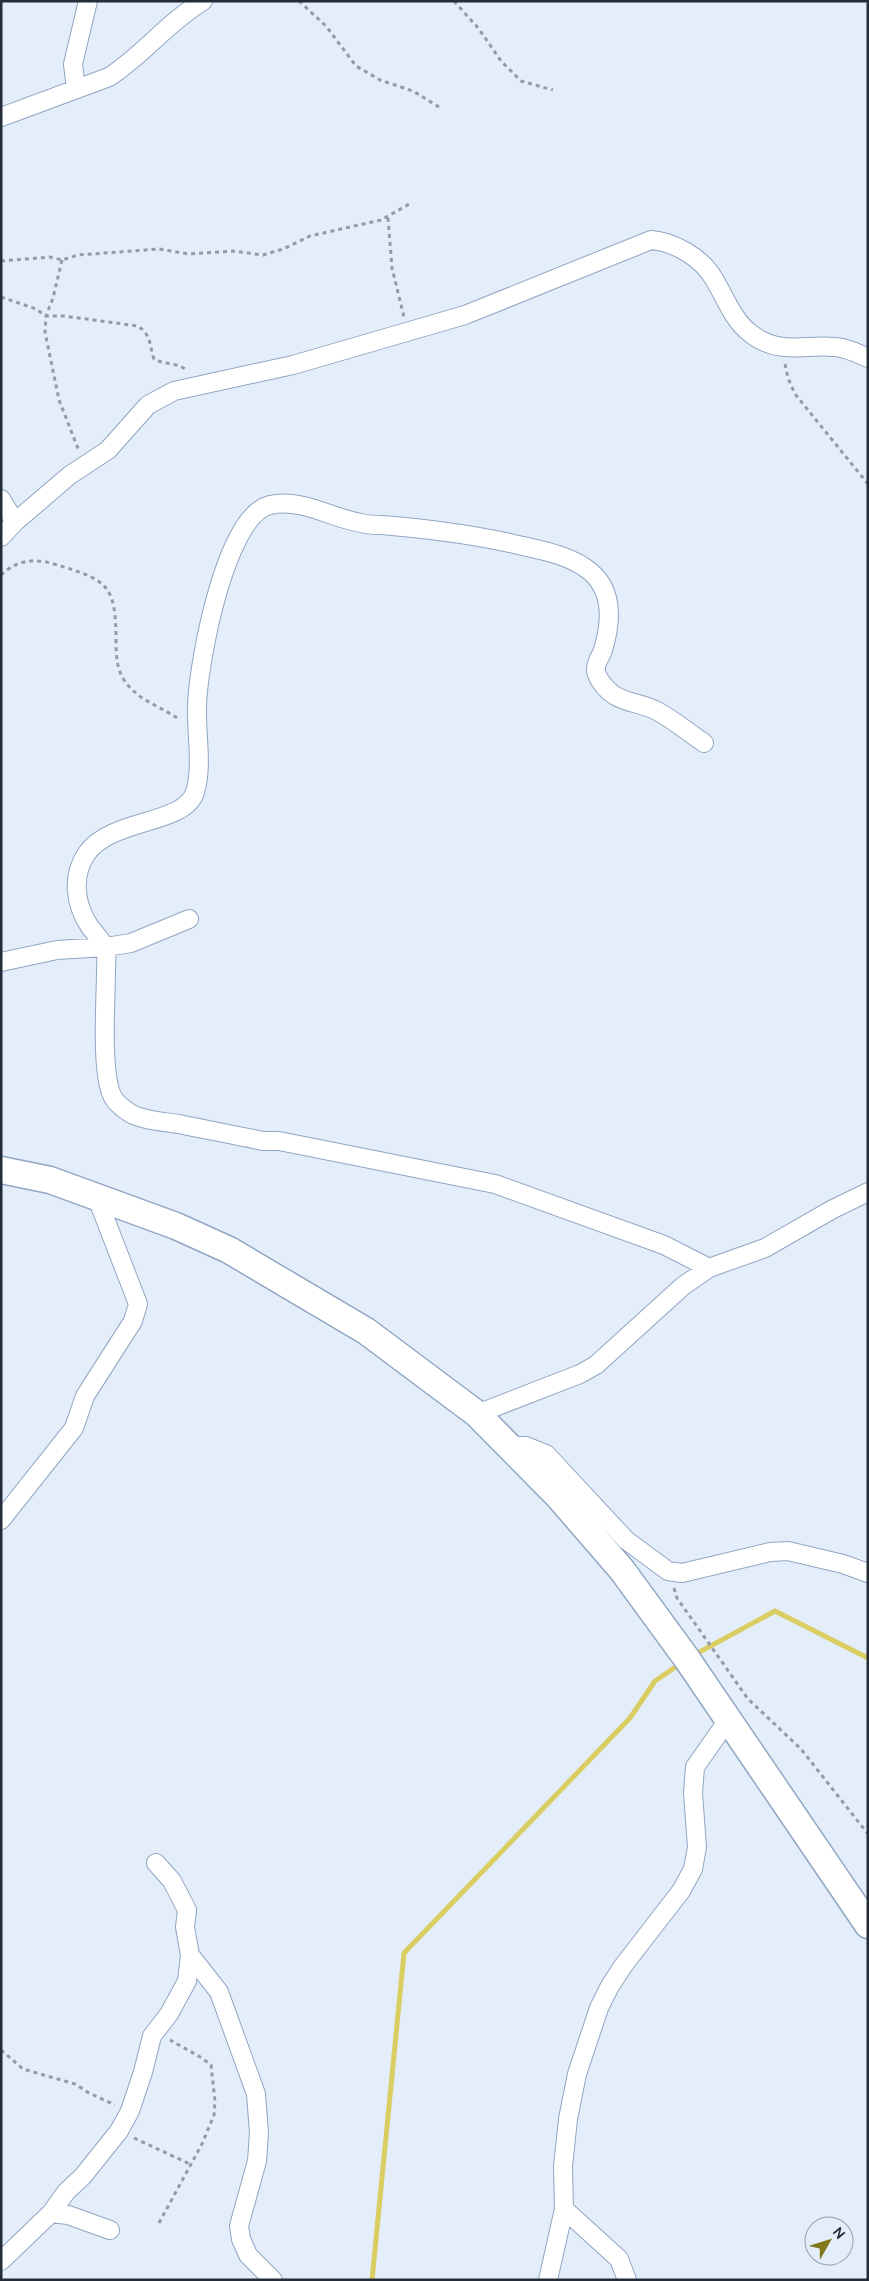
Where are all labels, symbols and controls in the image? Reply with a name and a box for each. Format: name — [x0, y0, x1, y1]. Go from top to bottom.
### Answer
north arrow — [804, 2216, 854, 2266]
text: N — [830, 2224, 849, 2242]

